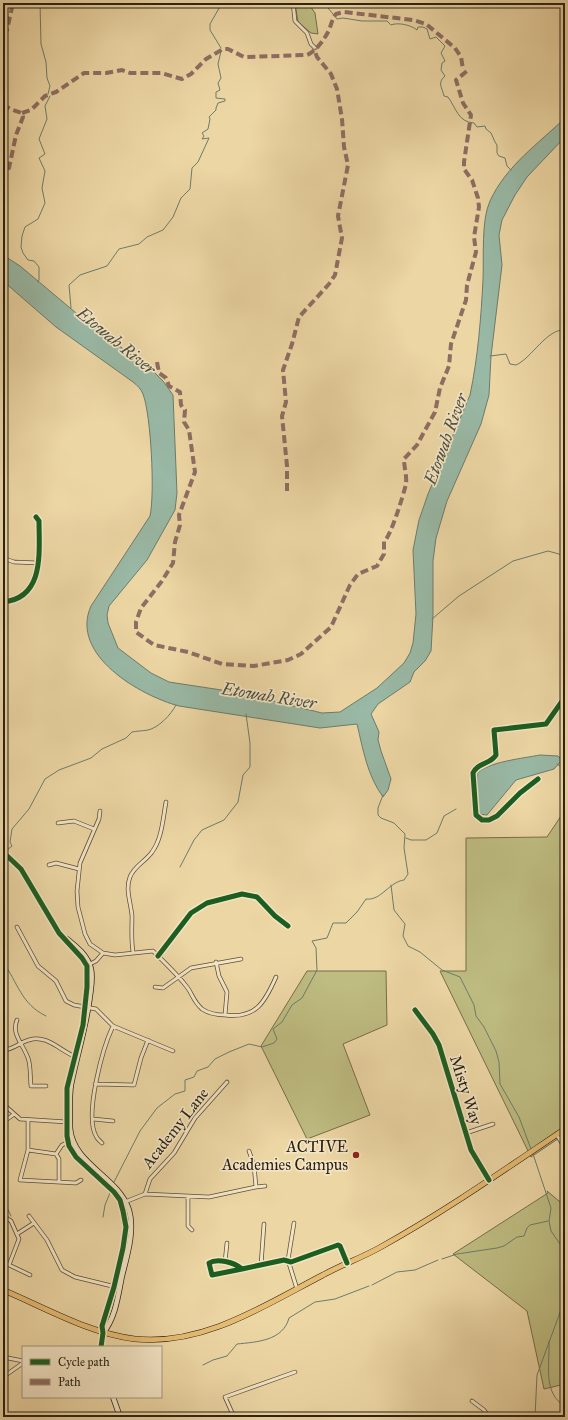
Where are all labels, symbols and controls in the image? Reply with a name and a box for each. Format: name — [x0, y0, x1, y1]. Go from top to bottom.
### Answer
water label: Etowah River — [71, 302, 161, 380]
water label: Etowah River — [419, 390, 473, 489]
water label: Etowah River — [219, 678, 319, 714]
street label: Misty Way — [446, 1053, 486, 1128]
street label: Academy Lane — [137, 1084, 213, 1173]
place label: ACTIVE Academies Campus — [221, 1137, 348, 1174]
marker: ACTIVE Academies Campus — [351, 1150, 361, 1160]
legend — [22, 1346, 162, 1398]
text: Cycle path — [58, 1355, 110, 1369]
text: Path — [58, 1375, 81, 1389]

